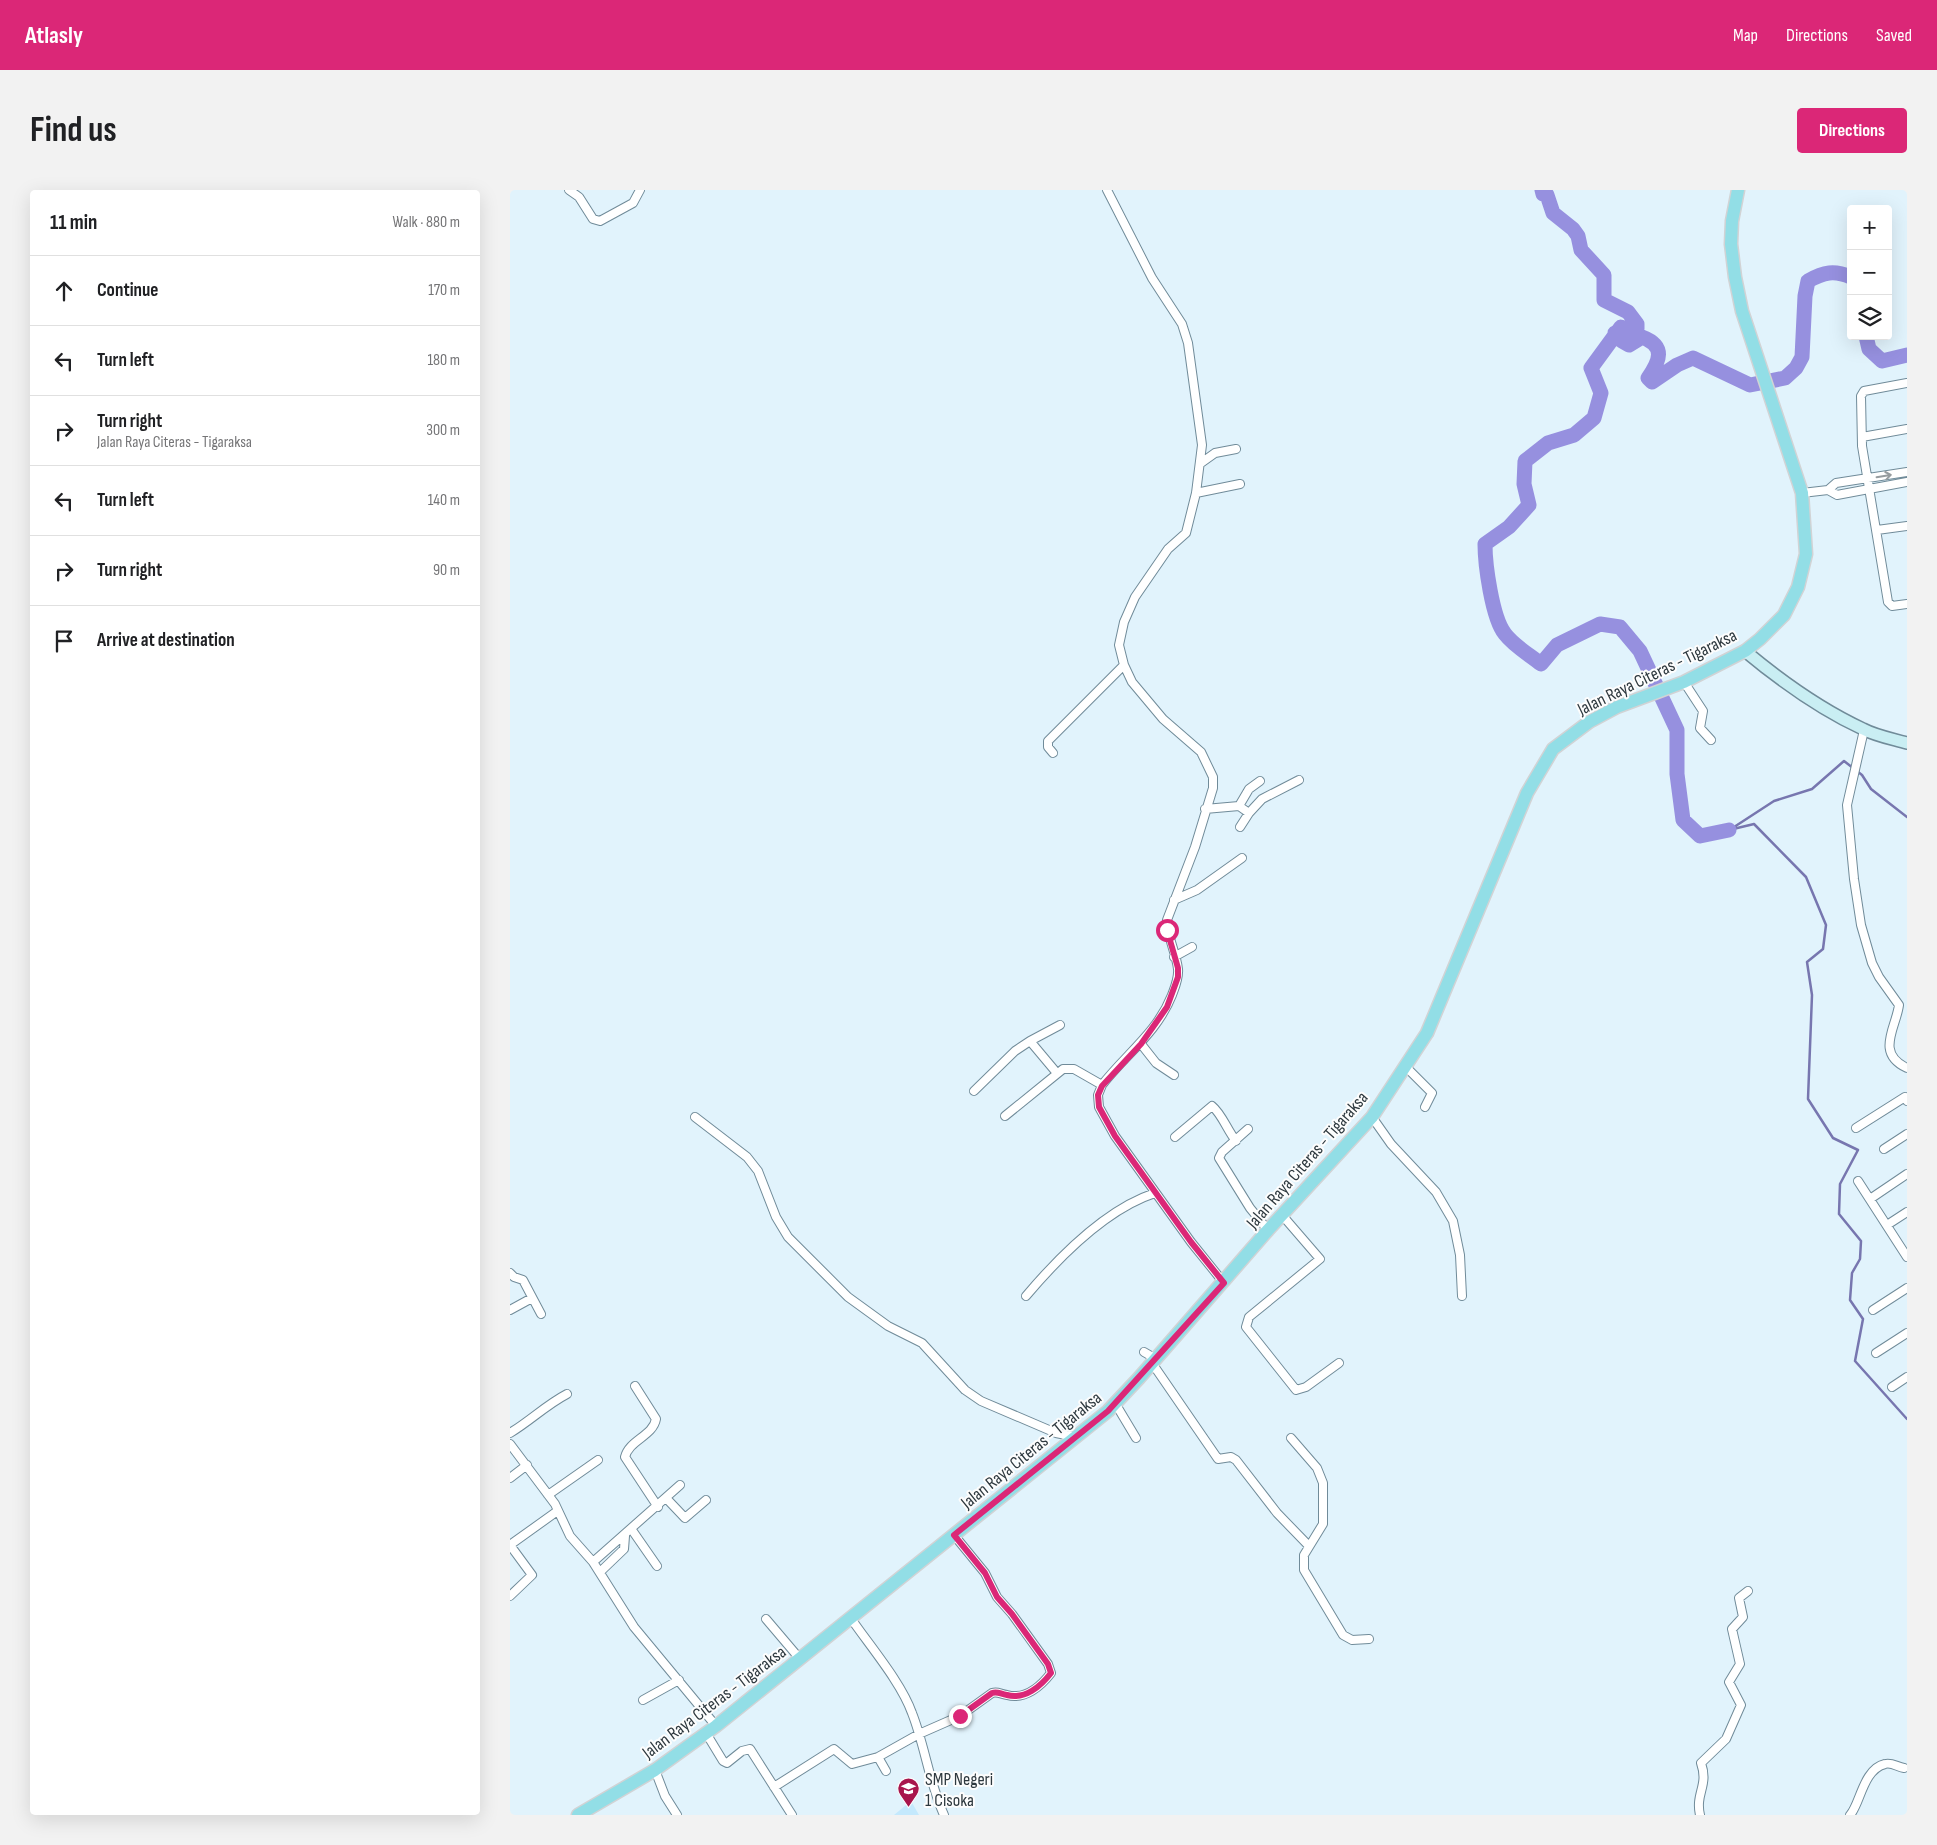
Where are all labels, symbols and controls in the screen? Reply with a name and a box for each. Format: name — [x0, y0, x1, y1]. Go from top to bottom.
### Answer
text: Atlasly — [25, 21, 83, 50]
text: Map — [1733, 25, 1758, 46]
text: Directions — [1786, 25, 1848, 46]
text: Saved — [1876, 25, 1912, 46]
button: Directions — [1797, 108, 1907, 153]
text: Find us — [30, 109, 117, 152]
map controls — [1847, 205, 1892, 340]
button: + — [1847, 205, 1892, 250]
text: 11 min — [50, 210, 97, 235]
text: Walk · 880 m — [393, 213, 460, 232]
button: − — [1847, 250, 1892, 295]
icon: ahead — [50, 277, 78, 305]
text: Continue — [97, 279, 158, 302]
text: 170 m — [428, 281, 460, 300]
button: layers — [1847, 295, 1892, 340]
icon: left — [50, 347, 78, 375]
text: Turn left — [97, 349, 154, 372]
text: 180 m — [427, 351, 460, 370]
text: Turn right — [97, 410, 162, 433]
icon: right — [50, 417, 78, 445]
text: 300 m — [426, 421, 460, 440]
text: Jalan Raya Citeras - Tigaraksa — [97, 433, 252, 452]
one-way arrow — [1876, 470, 1892, 480]
icon: left — [50, 487, 78, 515]
text: Turn left — [97, 489, 154, 512]
text: 140 m — [428, 491, 460, 510]
icon: right — [50, 557, 78, 585]
text: Turn right — [97, 559, 162, 582]
text: 90 m — [433, 561, 460, 580]
street label: Jalan Raya Citeras - Tigaraksa — [1573, 625, 1740, 721]
icon: arrive — [50, 627, 78, 655]
text: Arrive at destination — [97, 629, 235, 652]
route start — [1156, 919, 1179, 942]
street label: Jalan Raya Citeras - Tigaraksa — [1242, 1088, 1373, 1234]
street label: Jalan Raya Citeras - Tigaraksa — [956, 1387, 1106, 1514]
street label: Jalan Raya Citeras - Tigaraksa — [638, 1642, 790, 1764]
route end — [949, 1705, 972, 1728]
place label: SMP Negeri 1 Cisoka — [925, 1769, 993, 1811]
school or university icon: SMP Negeri 1 Cisoka — [897, 1777, 921, 1808]

